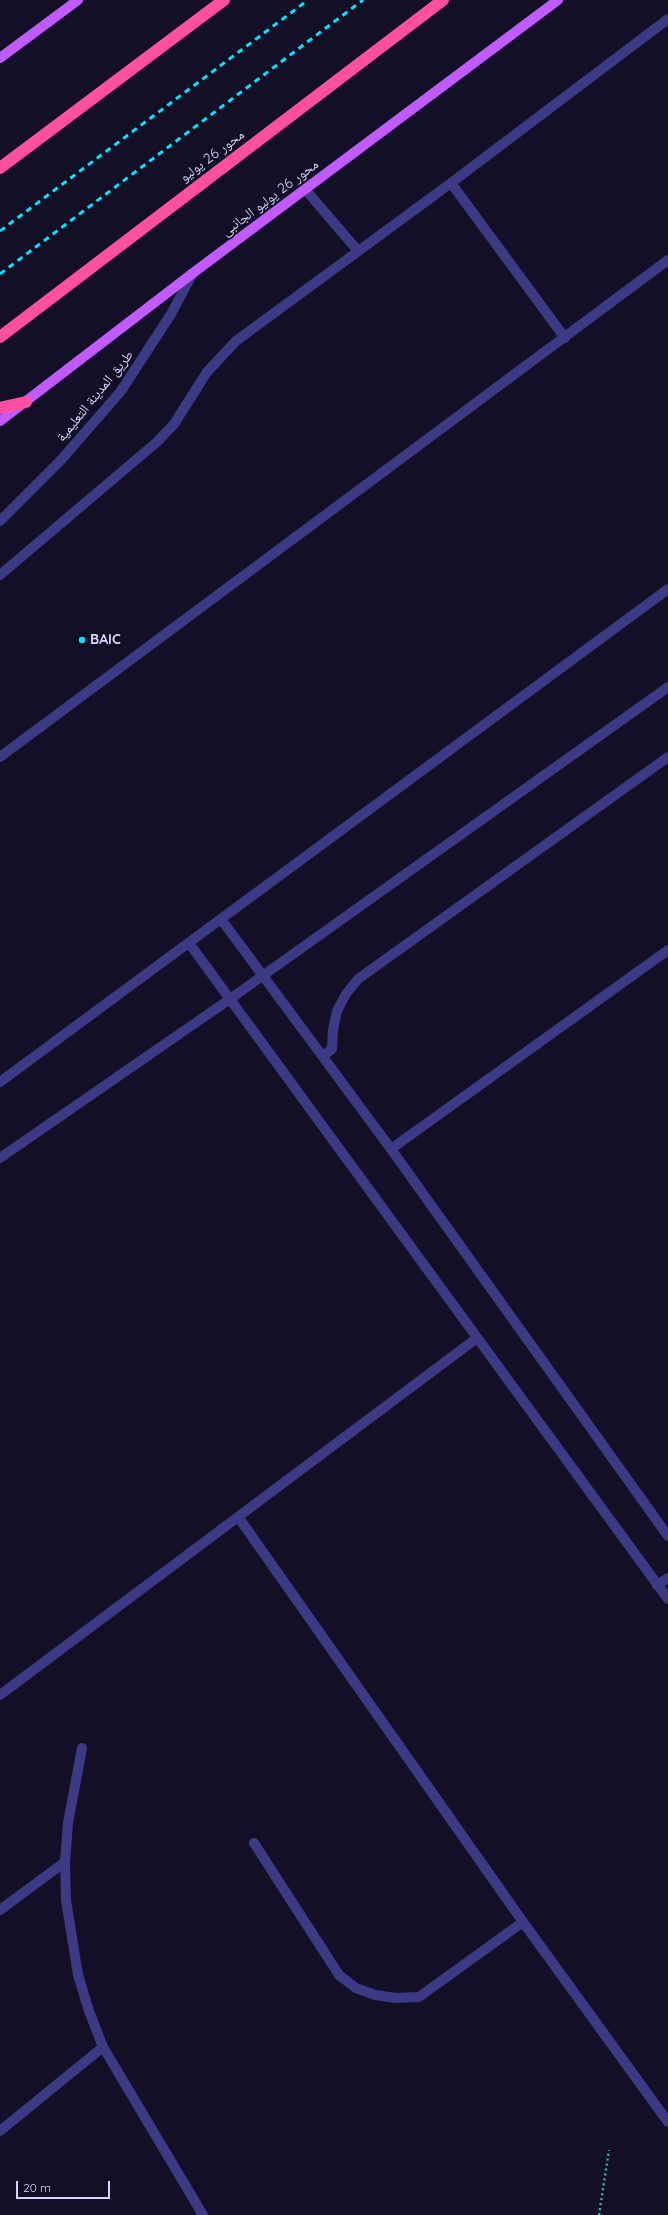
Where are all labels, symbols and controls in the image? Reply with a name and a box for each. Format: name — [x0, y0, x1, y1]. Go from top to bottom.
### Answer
street label: محور 26 يوليو — [176, 126, 248, 186]
street label: محور 26 يوليو الجانبى — [218, 156, 322, 240]
street label: طريق المدينة التعليمية — [53, 347, 137, 445]
place label: BAIC — [90, 632, 121, 648]
marker: BAIC — [77, 635, 87, 645]
scale bar — [18, 2173, 112, 2199]
text: 20 m — [23, 2180, 51, 2195]

